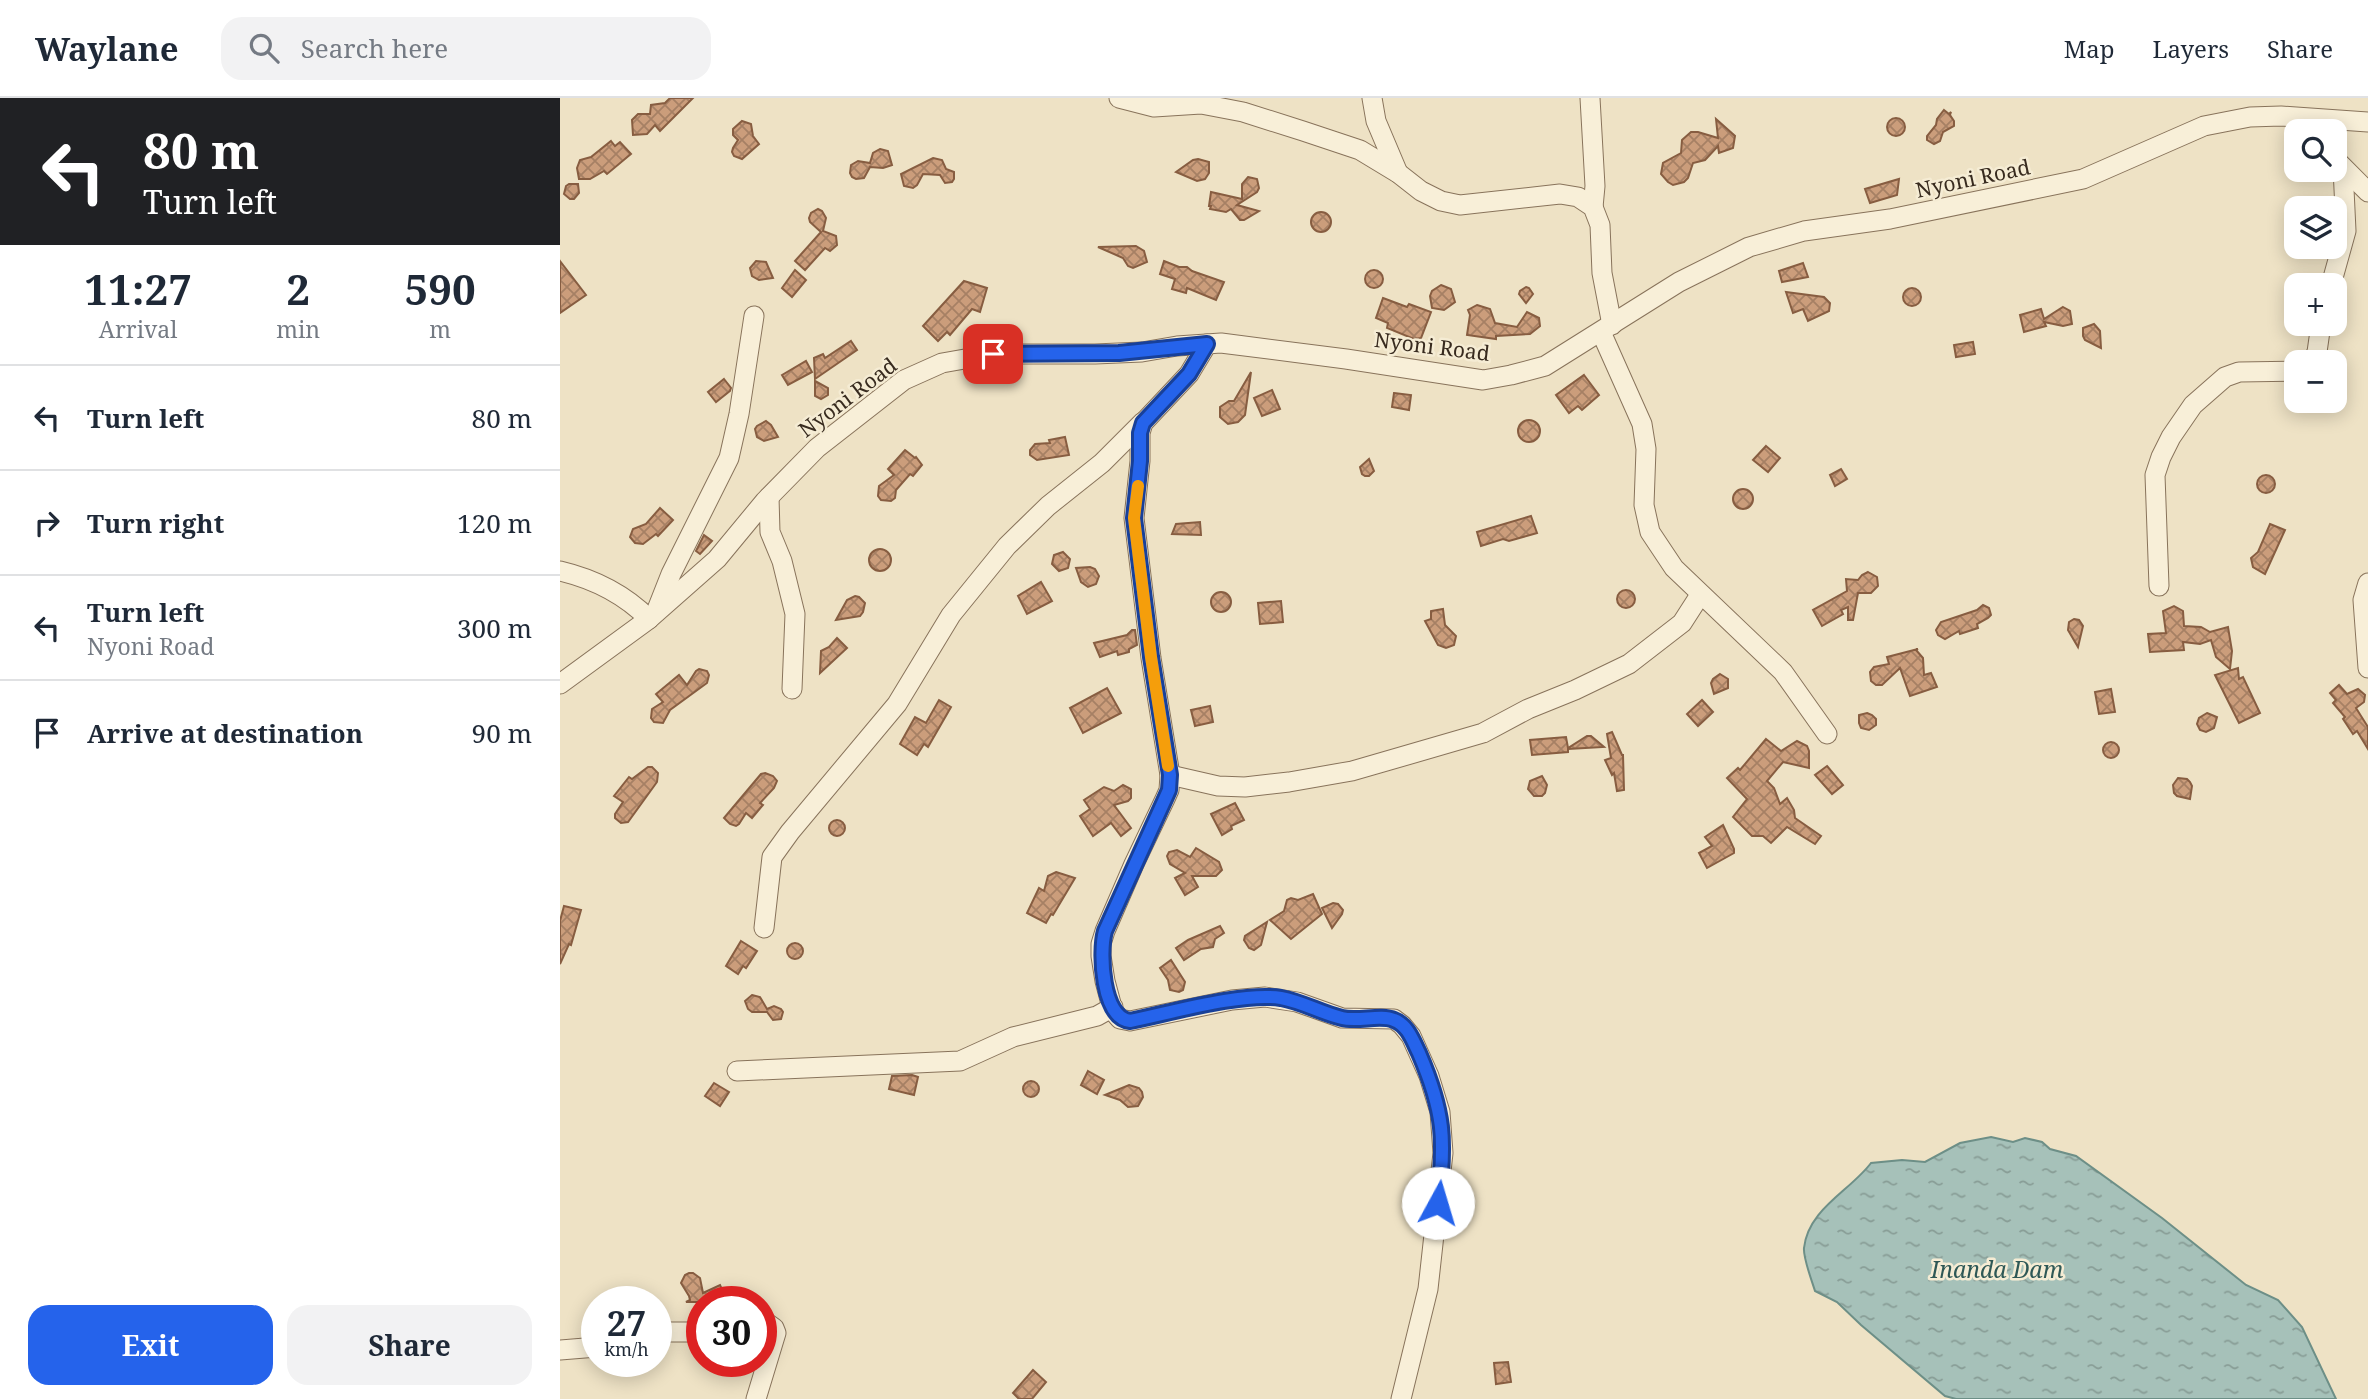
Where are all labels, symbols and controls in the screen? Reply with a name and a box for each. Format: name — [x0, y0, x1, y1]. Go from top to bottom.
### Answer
search box — [221, 17, 711, 80]
text: Waylane — [35, 26, 179, 71]
icon: search — [245, 29, 283, 67]
text: Search here — [301, 30, 448, 66]
text: Map — [2064, 32, 2115, 65]
text: Layers — [2153, 32, 2229, 65]
text: Share — [2267, 32, 2333, 65]
text: 80 m — [143, 117, 259, 183]
map controls — [2284, 119, 2347, 413]
button: search — [2284, 119, 2347, 182]
icon: left — [28, 126, 119, 217]
street label: Nyoni Road — [1913, 152, 2033, 204]
text: Turn left — [143, 180, 277, 223]
button: layers — [2284, 196, 2347, 259]
text: 11:27 — [84, 260, 192, 317]
text: 2 — [286, 260, 310, 317]
text: 590 — [404, 260, 476, 317]
button: + — [2284, 273, 2347, 336]
text: Arrival — [99, 313, 177, 345]
text: min — [276, 313, 320, 345]
text: m — [429, 313, 451, 345]
pin — [963, 324, 1023, 384]
street label: Nyoni Road — [1373, 325, 1492, 367]
icon: arrive — [974, 335, 1012, 373]
button: − — [2284, 350, 2347, 413]
street label: Nyoni Road — [793, 351, 902, 443]
icon: left — [28, 399, 66, 437]
text: Turn left — [87, 400, 204, 436]
text: 80 m — [472, 400, 532, 436]
icon: right — [28, 504, 66, 542]
text: Turn right — [87, 505, 224, 541]
text: 120 m — [457, 505, 532, 541]
text: Turn left — [87, 594, 204, 630]
icon: left — [28, 609, 66, 647]
text: 300 m — [457, 610, 532, 646]
text: Nyoni Road — [87, 630, 214, 662]
icon: arrive — [28, 714, 66, 752]
text: Arrive at destination — [87, 715, 363, 751]
text: 90 m — [472, 715, 532, 751]
position arrow — [1401, 1166, 1475, 1240]
water label: Inanda Dam — [1930, 1253, 2064, 1285]
speed limit sign: 30 — [686, 1286, 777, 1377]
text: 27 — [607, 1299, 646, 1346]
button: Exit — [28, 1305, 273, 1385]
button: Share — [287, 1305, 532, 1385]
text: km/h — [604, 1337, 649, 1361]

